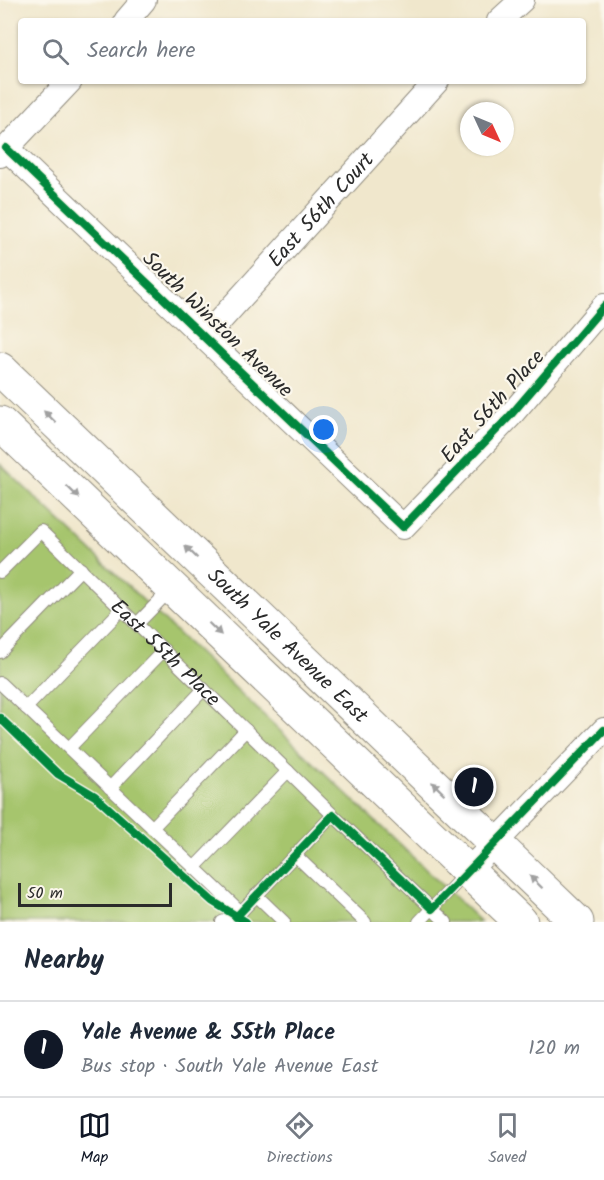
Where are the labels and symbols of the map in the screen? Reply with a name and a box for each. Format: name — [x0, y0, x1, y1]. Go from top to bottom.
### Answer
north arrow — [460, 102, 514, 156]
street label: East 56th Court — [260, 145, 383, 276]
street label: South Winston Avenue — [134, 244, 300, 407]
street label: East 56th Place — [433, 342, 554, 471]
one-way arrow — [43, 411, 58, 424]
your location — [309, 415, 338, 444]
one-way arrow — [65, 485, 79, 499]
one-way arrow — [184, 545, 198, 559]
street label: South Yale Avenue East — [199, 561, 376, 732]
street label: East 55th Place — [102, 592, 228, 716]
one-way arrow — [207, 621, 221, 635]
pin: 1 — [454, 764, 494, 810]
one-way arrow — [431, 782, 446, 795]
one-way arrow — [530, 876, 544, 890]
scale bar — [18, 880, 172, 908]

